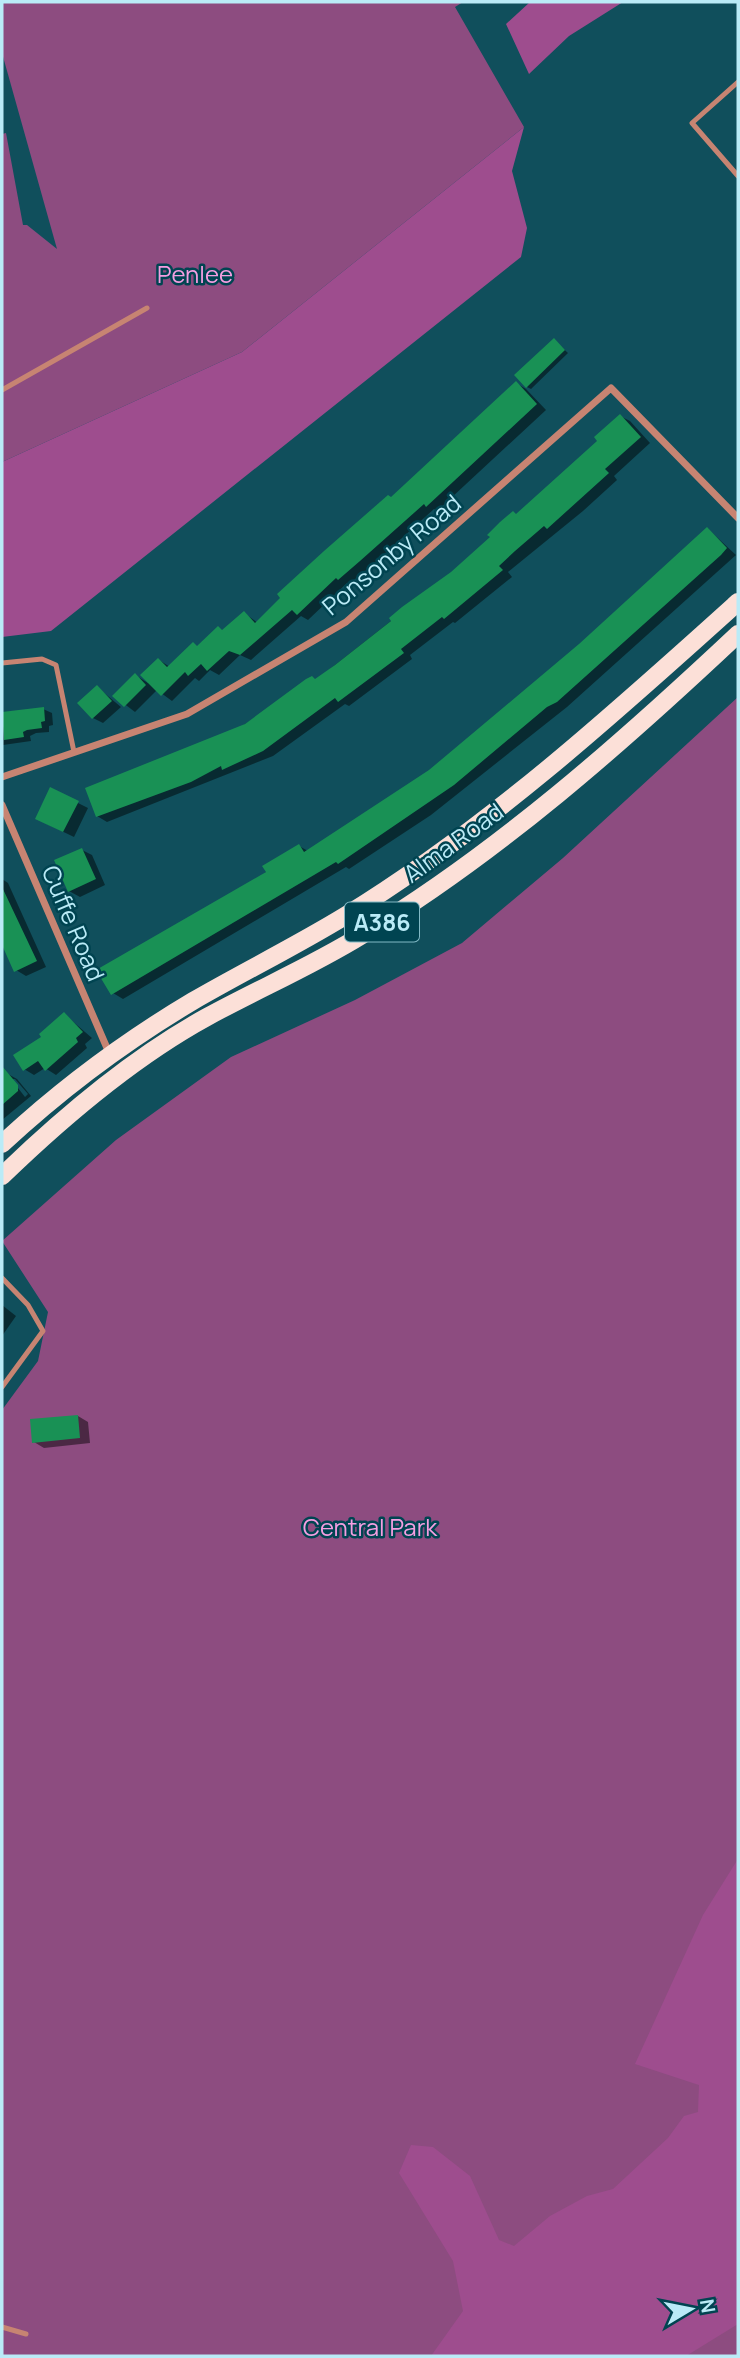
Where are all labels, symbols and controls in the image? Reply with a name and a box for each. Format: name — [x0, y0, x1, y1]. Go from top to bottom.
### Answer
park label: Penlee — [157, 257, 233, 290]
street label: Ponsonby Road — [315, 486, 467, 622]
street label: Alma Road — [396, 795, 510, 889]
street label: Cuffe Road — [35, 860, 113, 986]
road number: A386 — [345, 903, 419, 942]
park label: Central Park — [303, 1510, 438, 1543]
north arrow — [656, 2274, 726, 2344]
text: N — [694, 2297, 722, 2315]

